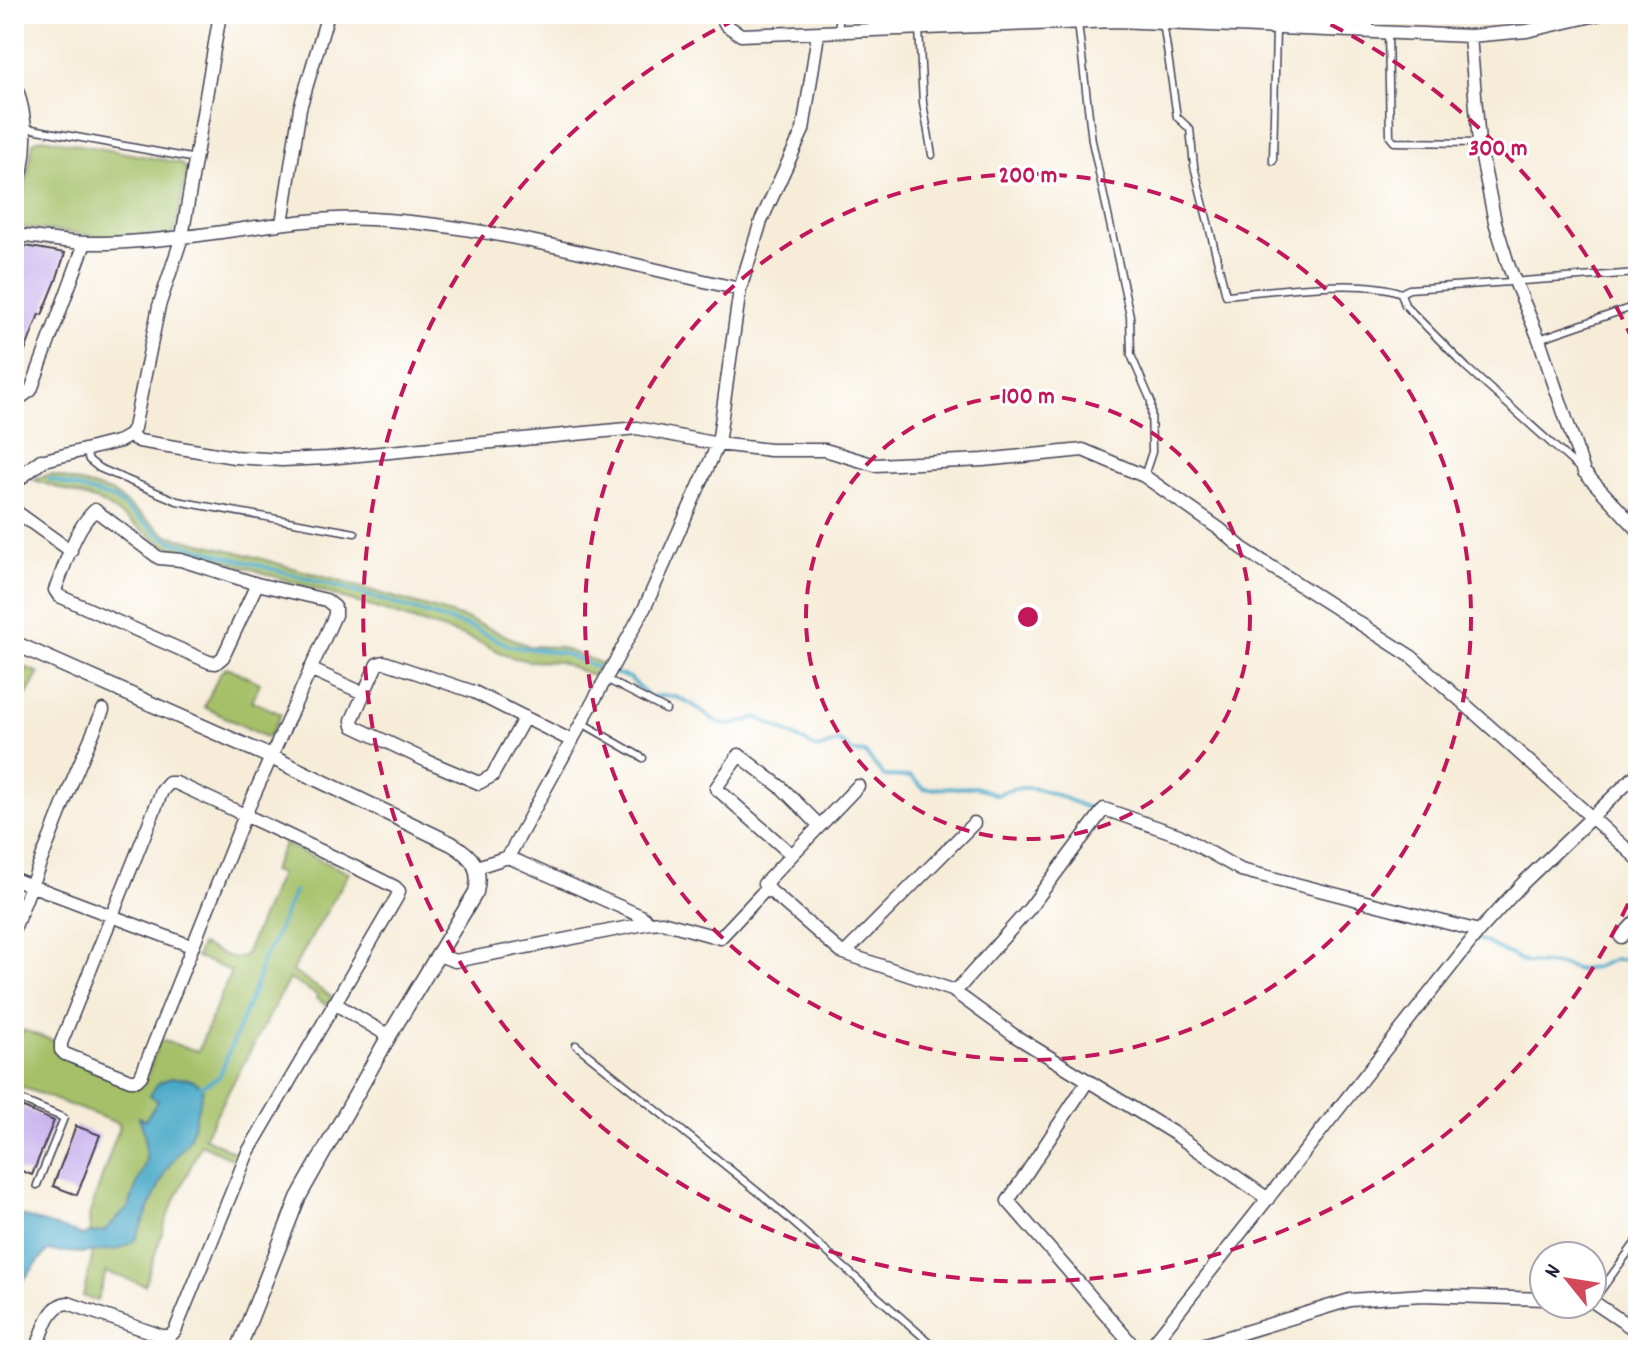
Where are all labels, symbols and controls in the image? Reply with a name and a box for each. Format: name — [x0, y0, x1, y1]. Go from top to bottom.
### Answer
text: 300 m — [1469, 133, 1527, 167]
text: 200 m — [999, 160, 1057, 194]
text: 100 m — [1001, 381, 1055, 415]
centre of rings — [1014, 603, 1042, 631]
north arrow — [1528, 1240, 1608, 1320]
text: N — [1538, 1259, 1570, 1284]

